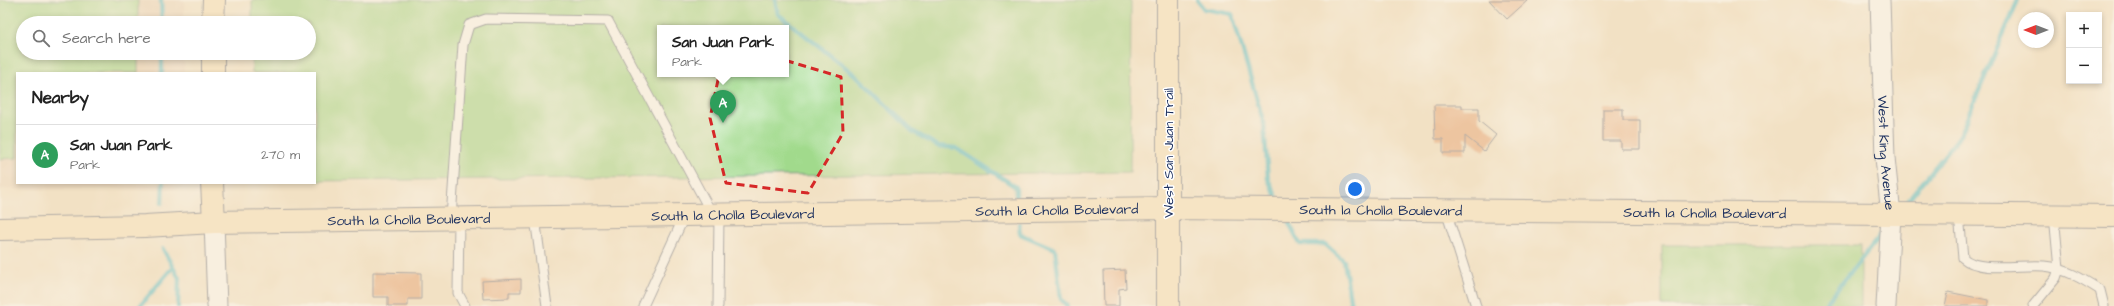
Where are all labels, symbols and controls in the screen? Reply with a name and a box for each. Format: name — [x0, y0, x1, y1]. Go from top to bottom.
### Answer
north arrow — [2018, 12, 2054, 48]
map controls — [2066, 12, 2102, 84]
button: + — [2066, 12, 2102, 48]
search box — [16, 16, 316, 60]
popup — [657, 25, 789, 77]
icon: search — [30, 27, 52, 49]
text: Search here — [62, 28, 151, 49]
text: San Juan Park — [672, 32, 774, 53]
button: − — [2066, 48, 2102, 84]
text: Park — [672, 53, 702, 71]
text: Nearby — [32, 86, 89, 110]
street label: West San Juan Trail — [1159, 88, 1179, 218]
pin: A — [710, 90, 736, 123]
street label: West King Avenue — [1872, 95, 1899, 212]
text: San Juan Park — [70, 135, 172, 156]
text: A — [41, 146, 49, 164]
text: 270 m — [261, 146, 300, 164]
text: Park — [70, 156, 100, 174]
your location — [1345, 179, 1365, 199]
street label: South la Cholla Boulevard — [975, 199, 1138, 222]
street label: South la Cholla Boulevard — [1299, 200, 1462, 221]
street label: South la Cholla Boulevard — [1623, 203, 1786, 224]
street label: South la Cholla Boulevard — [651, 204, 814, 227]
street label: South la Cholla Boulevard — [327, 209, 491, 231]

